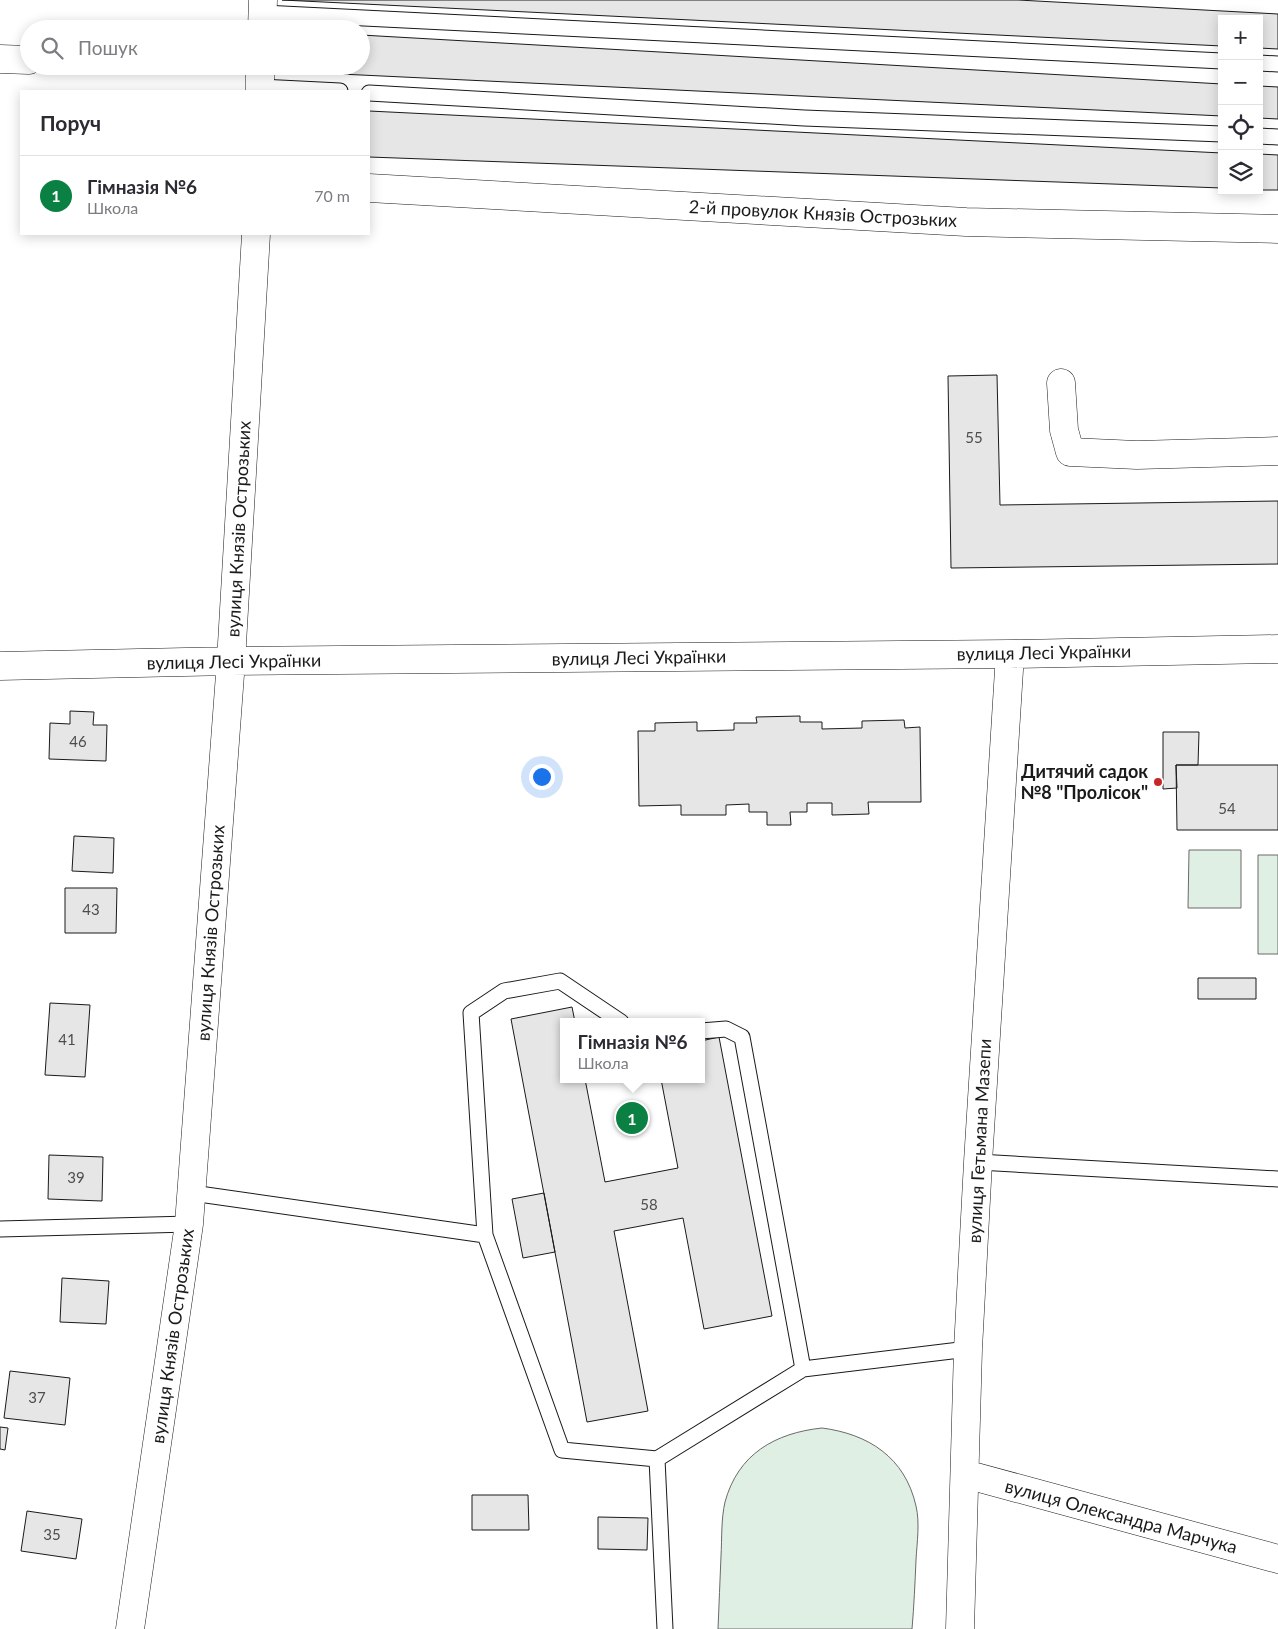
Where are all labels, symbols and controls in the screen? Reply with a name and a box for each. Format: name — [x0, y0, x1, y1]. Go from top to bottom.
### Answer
map controls — [1218, 15, 1263, 195]
button: + — [1218, 15, 1263, 60]
search box — [20, 20, 370, 75]
icon: search — [38, 34, 66, 62]
text: Пошук — [78, 36, 138, 59]
button: − — [1218, 60, 1263, 105]
button: locate — [1218, 105, 1263, 150]
text: Поруч — [40, 110, 101, 135]
button: layers — [1218, 150, 1263, 195]
text: Гімназія №6 — [87, 175, 197, 198]
text: 1 — [51, 186, 61, 205]
text: 70 m — [314, 186, 350, 205]
street label: 2-й провулок Князів Острозьких — [688, 195, 958, 231]
text: Школа — [87, 198, 138, 217]
street label: вулиця Князів Острозьких — [221, 420, 255, 638]
house number: 55 — [965, 428, 983, 446]
street label: вулиця Лесі Українки — [956, 639, 1132, 665]
street label: вулиця Лесі Українки — [551, 644, 727, 670]
street label: вулиця Лесі Українки — [146, 648, 322, 674]
house number: 46 — [69, 732, 87, 750]
place label: Дитячий садок №8 "Пролісок" — [1020, 760, 1148, 803]
your location — [529, 764, 555, 790]
marker: Дитячий садок №8 "Пролісок" — [1152, 776, 1164, 788]
house number: 54 — [1218, 799, 1236, 817]
street label: вулиця Князів Острозьких — [191, 824, 229, 1042]
house number: 43 — [82, 900, 100, 918]
popup — [560, 1018, 705, 1083]
house number: 41 — [58, 1030, 76, 1048]
text: Гімназія №6 — [577, 1030, 688, 1053]
street label: вулиця Гетьмана Мазепи — [963, 1038, 995, 1244]
text: Школа — [577, 1053, 629, 1072]
pin: 1 — [616, 1099, 648, 1137]
house number: 39 — [67, 1168, 85, 1186]
house number: 58 — [640, 1195, 658, 1213]
street label: вулиця Князів Острозьких — [146, 1227, 198, 1445]
house number: 37 — [28, 1388, 46, 1406]
street label: вулиця Олександра Марчука — [1003, 1474, 1240, 1558]
house number: 35 — [43, 1525, 61, 1543]

